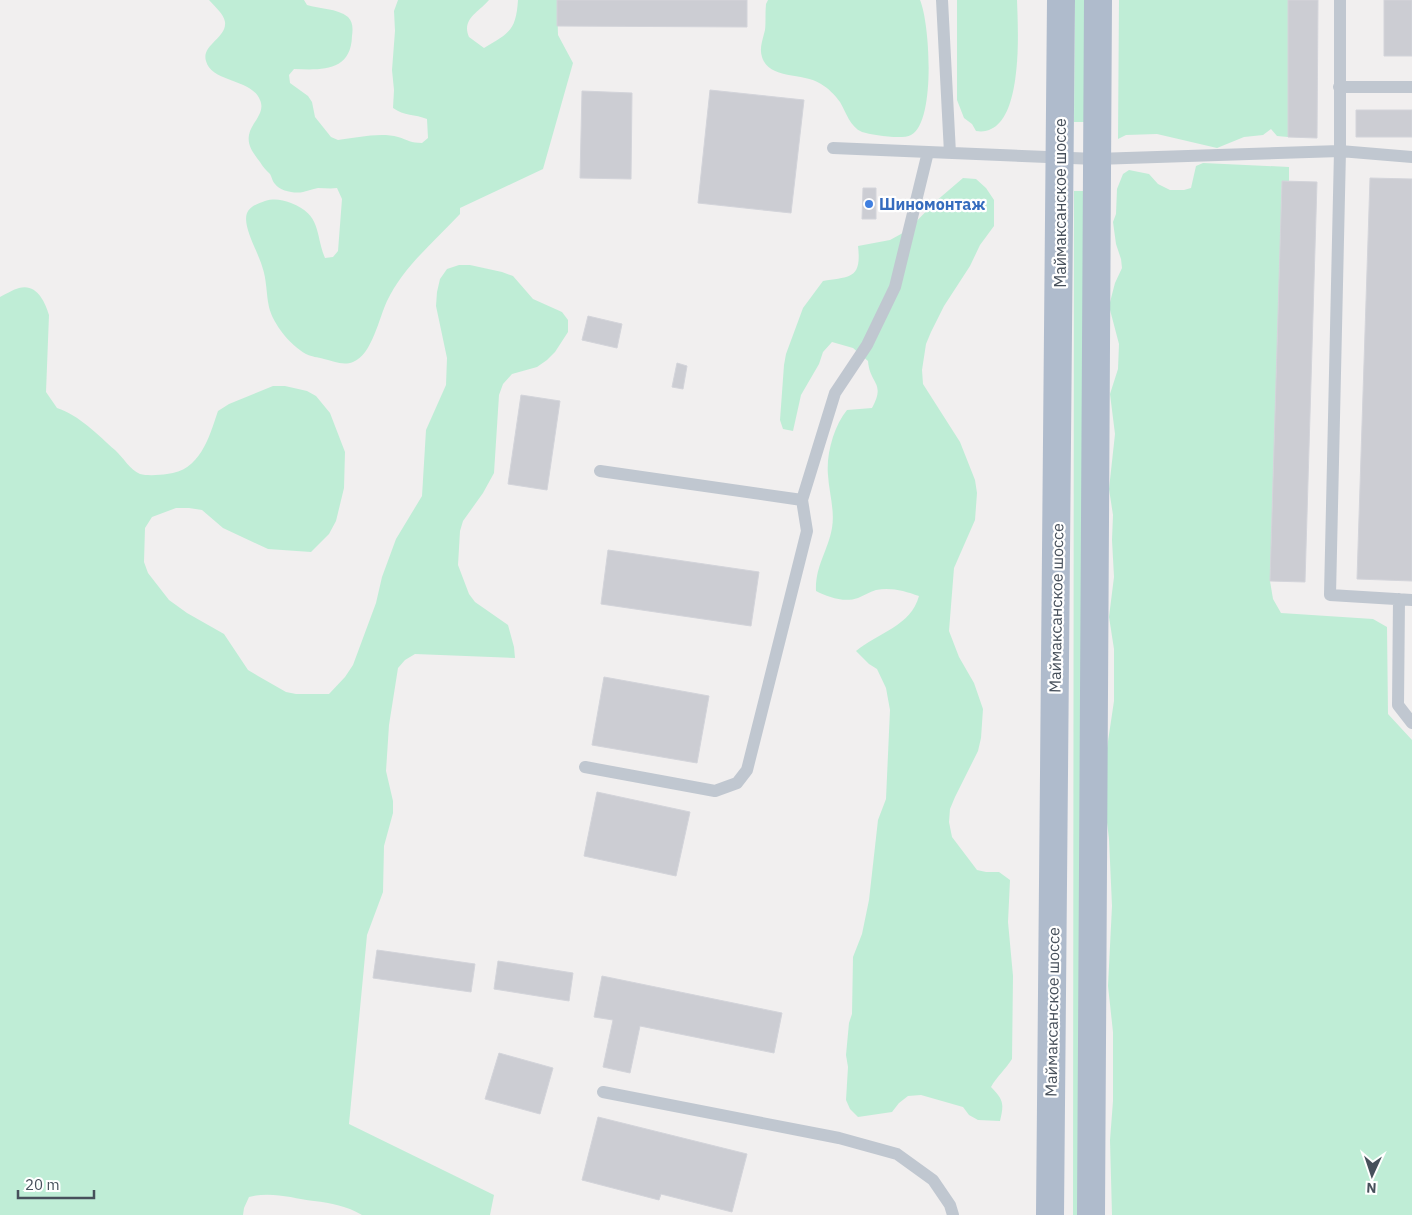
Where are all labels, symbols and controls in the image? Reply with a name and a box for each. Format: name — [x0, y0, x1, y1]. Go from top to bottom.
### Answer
street label: Маймаксанское шоссе — [1050, 118, 1070, 288]
place label: Шиномонтаж — [879, 194, 985, 214]
marker: Шиномонтаж — [863, 198, 875, 210]
street label: Маймаксанское шоссе — [1045, 523, 1067, 693]
street label: Маймаксанское шоссе — [1041, 927, 1063, 1097]
north arrow — [1347, 1150, 1397, 1200]
scale bar — [18, 1168, 94, 1200]
text: 20 m — [25, 1175, 60, 1194]
text: N — [1366, 1179, 1377, 1197]

